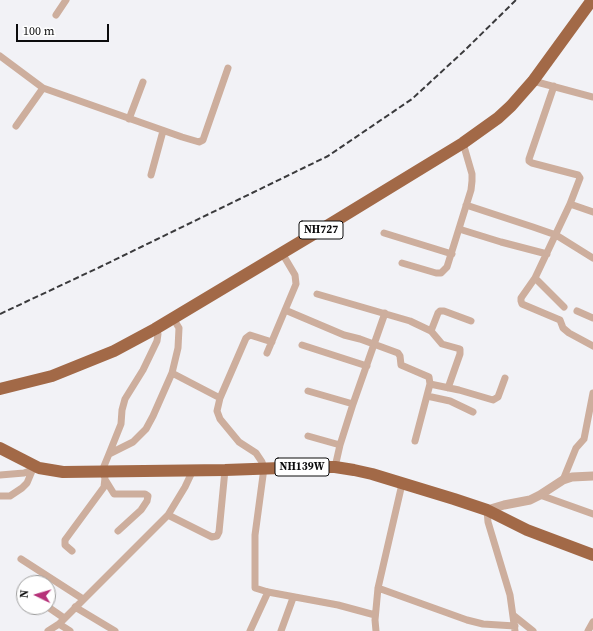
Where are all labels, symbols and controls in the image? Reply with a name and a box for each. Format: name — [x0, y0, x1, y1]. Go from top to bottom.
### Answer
scale bar — [18, 16, 111, 42]
text: 100 m — [23, 23, 55, 39]
road number: NH727 — [299, 221, 343, 239]
road number: NH139W — [275, 458, 329, 476]
north arrow — [16, 575, 56, 615]
text: N — [17, 589, 32, 599]

